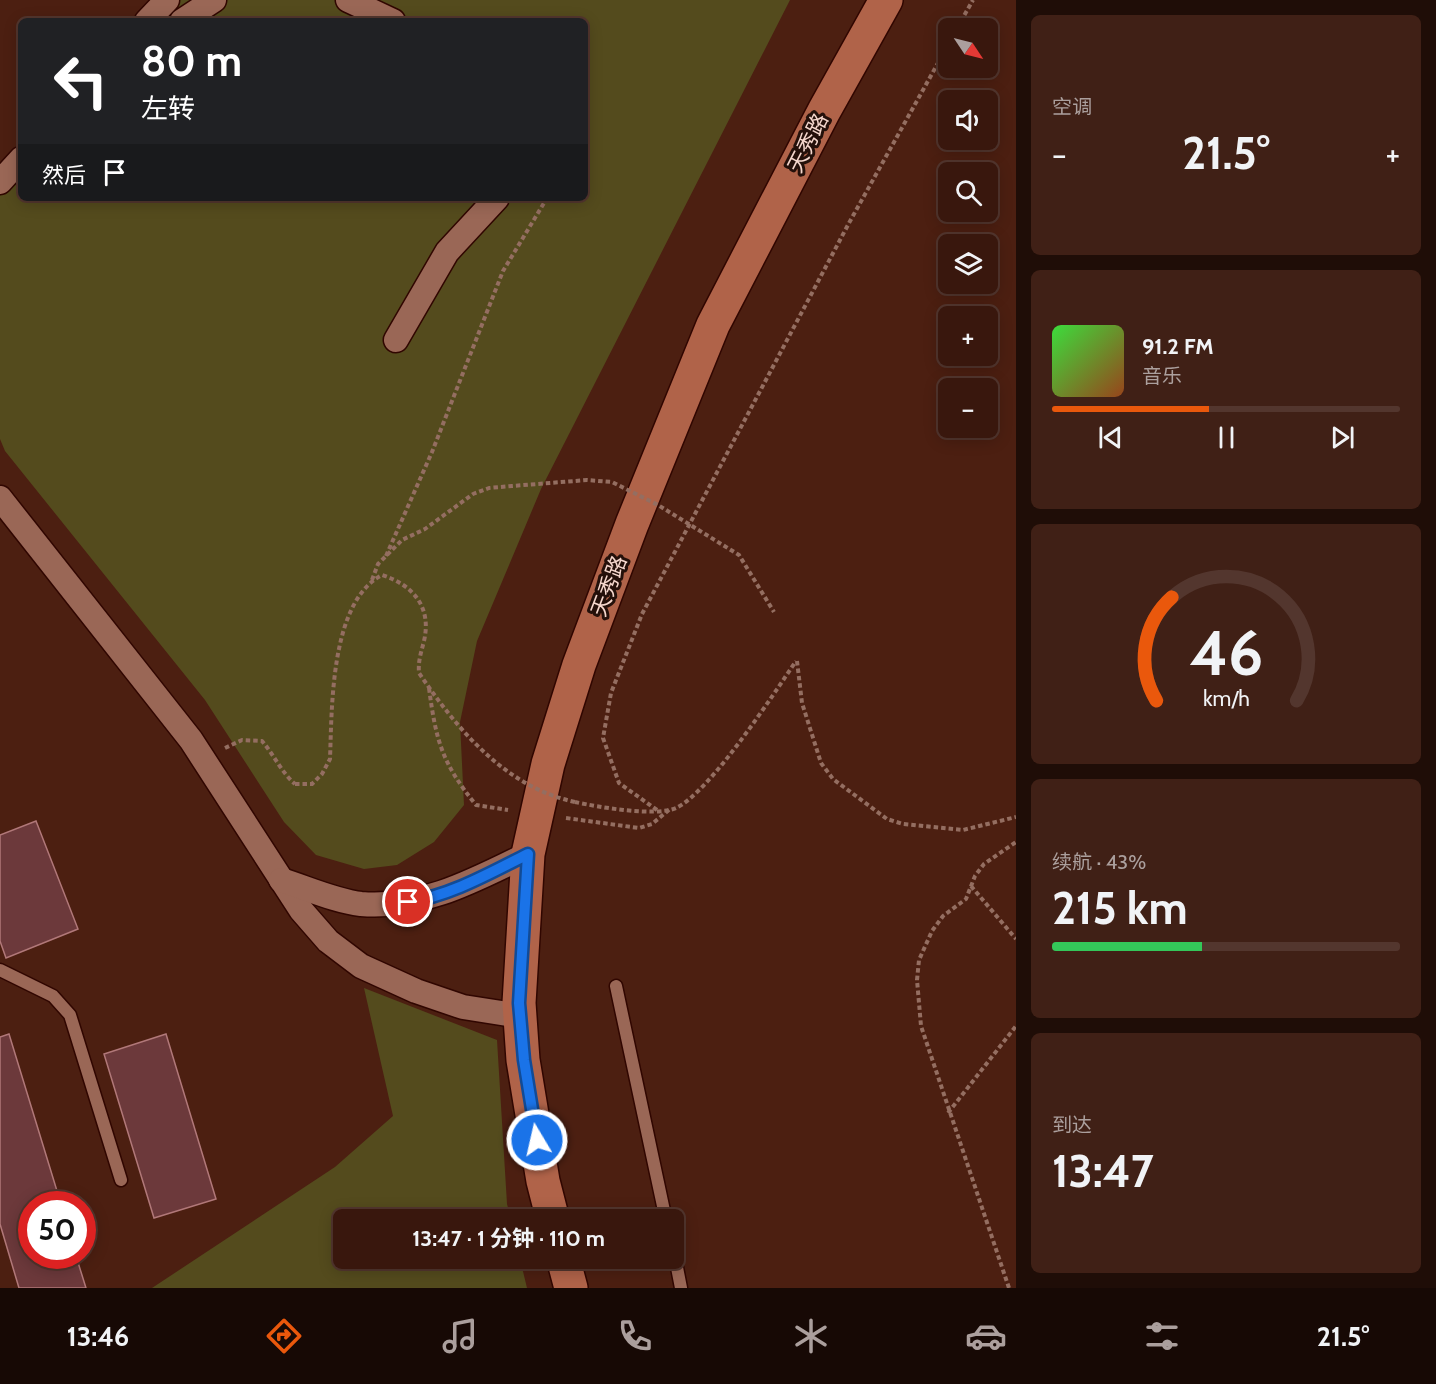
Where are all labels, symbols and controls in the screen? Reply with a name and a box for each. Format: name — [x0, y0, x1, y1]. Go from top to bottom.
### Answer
north arrow — [938, 18, 998, 78]
map controls — [938, 18, 998, 438]
text: 80 m — [141, 35, 242, 87]
icon: left — [42, 42, 120, 120]
button: sound — [938, 90, 998, 150]
text: 左转 — [141, 92, 195, 125]
text: 空调 — [1052, 95, 1092, 119]
street label: 天秀路 — [782, 109, 833, 177]
text: 21.5° — [1182, 126, 1270, 180]
text: − — [1052, 134, 1067, 174]
text: + — [1385, 134, 1400, 174]
icon: arrive — [98, 156, 131, 189]
text: 然后 — [42, 162, 86, 189]
button: search — [938, 162, 998, 222]
button: layers — [938, 234, 998, 294]
button: + — [938, 306, 998, 366]
text: 91.2 FM — [1142, 333, 1213, 360]
text: 音乐 — [1142, 364, 1182, 388]
button: − — [938, 378, 998, 438]
icon: previous — [1094, 421, 1127, 454]
icon: pause — [1210, 421, 1243, 454]
icon: next — [1326, 421, 1359, 454]
street label: 天秀路 — [586, 552, 631, 620]
text: 46 — [1189, 615, 1263, 691]
text: km/h — [1203, 685, 1249, 711]
text: 续航 · 43% — [1052, 850, 1146, 874]
pin — [382, 876, 433, 927]
text: 215 km — [1052, 881, 1188, 935]
icon: arrive — [391, 885, 424, 918]
position arrow — [505, 1108, 569, 1172]
text: 到达 — [1052, 1113, 1092, 1137]
text: 13:47 — [1052, 1144, 1154, 1198]
speed limit sign: 50 — [18, 1191, 96, 1269]
text: 13:47 · 1 分钟 · 110 m — [412, 1225, 605, 1252]
icon: directions — [263, 1315, 305, 1357]
icon: music — [439, 1315, 481, 1357]
icon: phone — [614, 1315, 656, 1357]
icon: climate — [790, 1315, 832, 1357]
icon: car — [965, 1315, 1007, 1357]
icon: filters — [1141, 1315, 1183, 1357]
text: 13:46 — [67, 1320, 129, 1353]
text: 21.5° — [1317, 1320, 1369, 1353]

